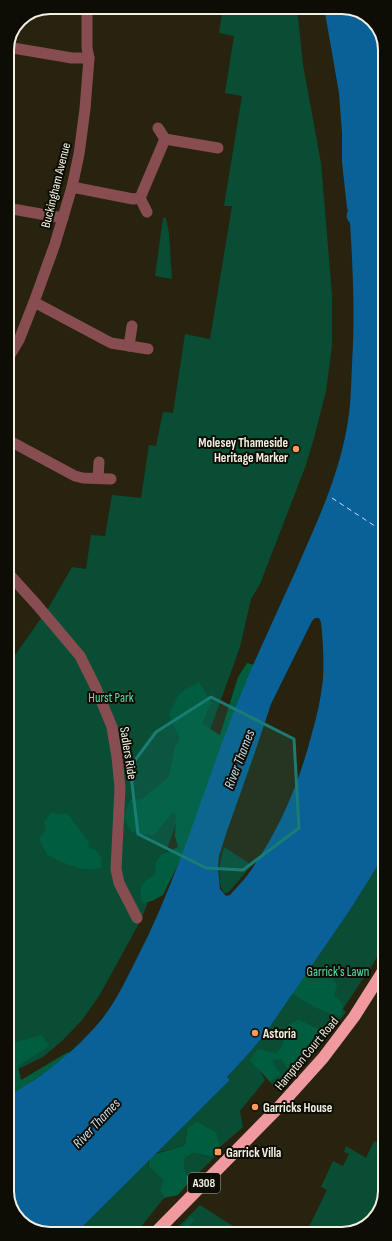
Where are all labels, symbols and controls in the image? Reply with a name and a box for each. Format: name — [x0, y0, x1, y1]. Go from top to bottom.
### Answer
street label: Buckingham Avenue — [38, 141, 74, 230]
place label: Molesey Thameside Heritage Marker — [198, 435, 288, 466]
marker: Molesey Thameside Heritage Marker — [291, 444, 301, 454]
park label: Hurst Park — [88, 690, 134, 706]
street label: Sadlers Ride — [116, 726, 140, 781]
water label: River Thames — [220, 727, 259, 791]
park label: Garrick's Lawn — [307, 964, 369, 980]
street label: Hampton Court Road — [271, 1014, 342, 1094]
place label: Astoria — [262, 1026, 296, 1042]
marker: Astoria — [250, 1028, 260, 1038]
water label: River Thames — [69, 1095, 124, 1152]
place label: Garricks House — [263, 1100, 333, 1116]
marker: Garricks House — [250, 1102, 260, 1112]
place label: Garrick Villa — [226, 1145, 281, 1161]
marker: Garrick Villa — [213, 1147, 223, 1157]
road number: A308 — [188, 1173, 220, 1193]

